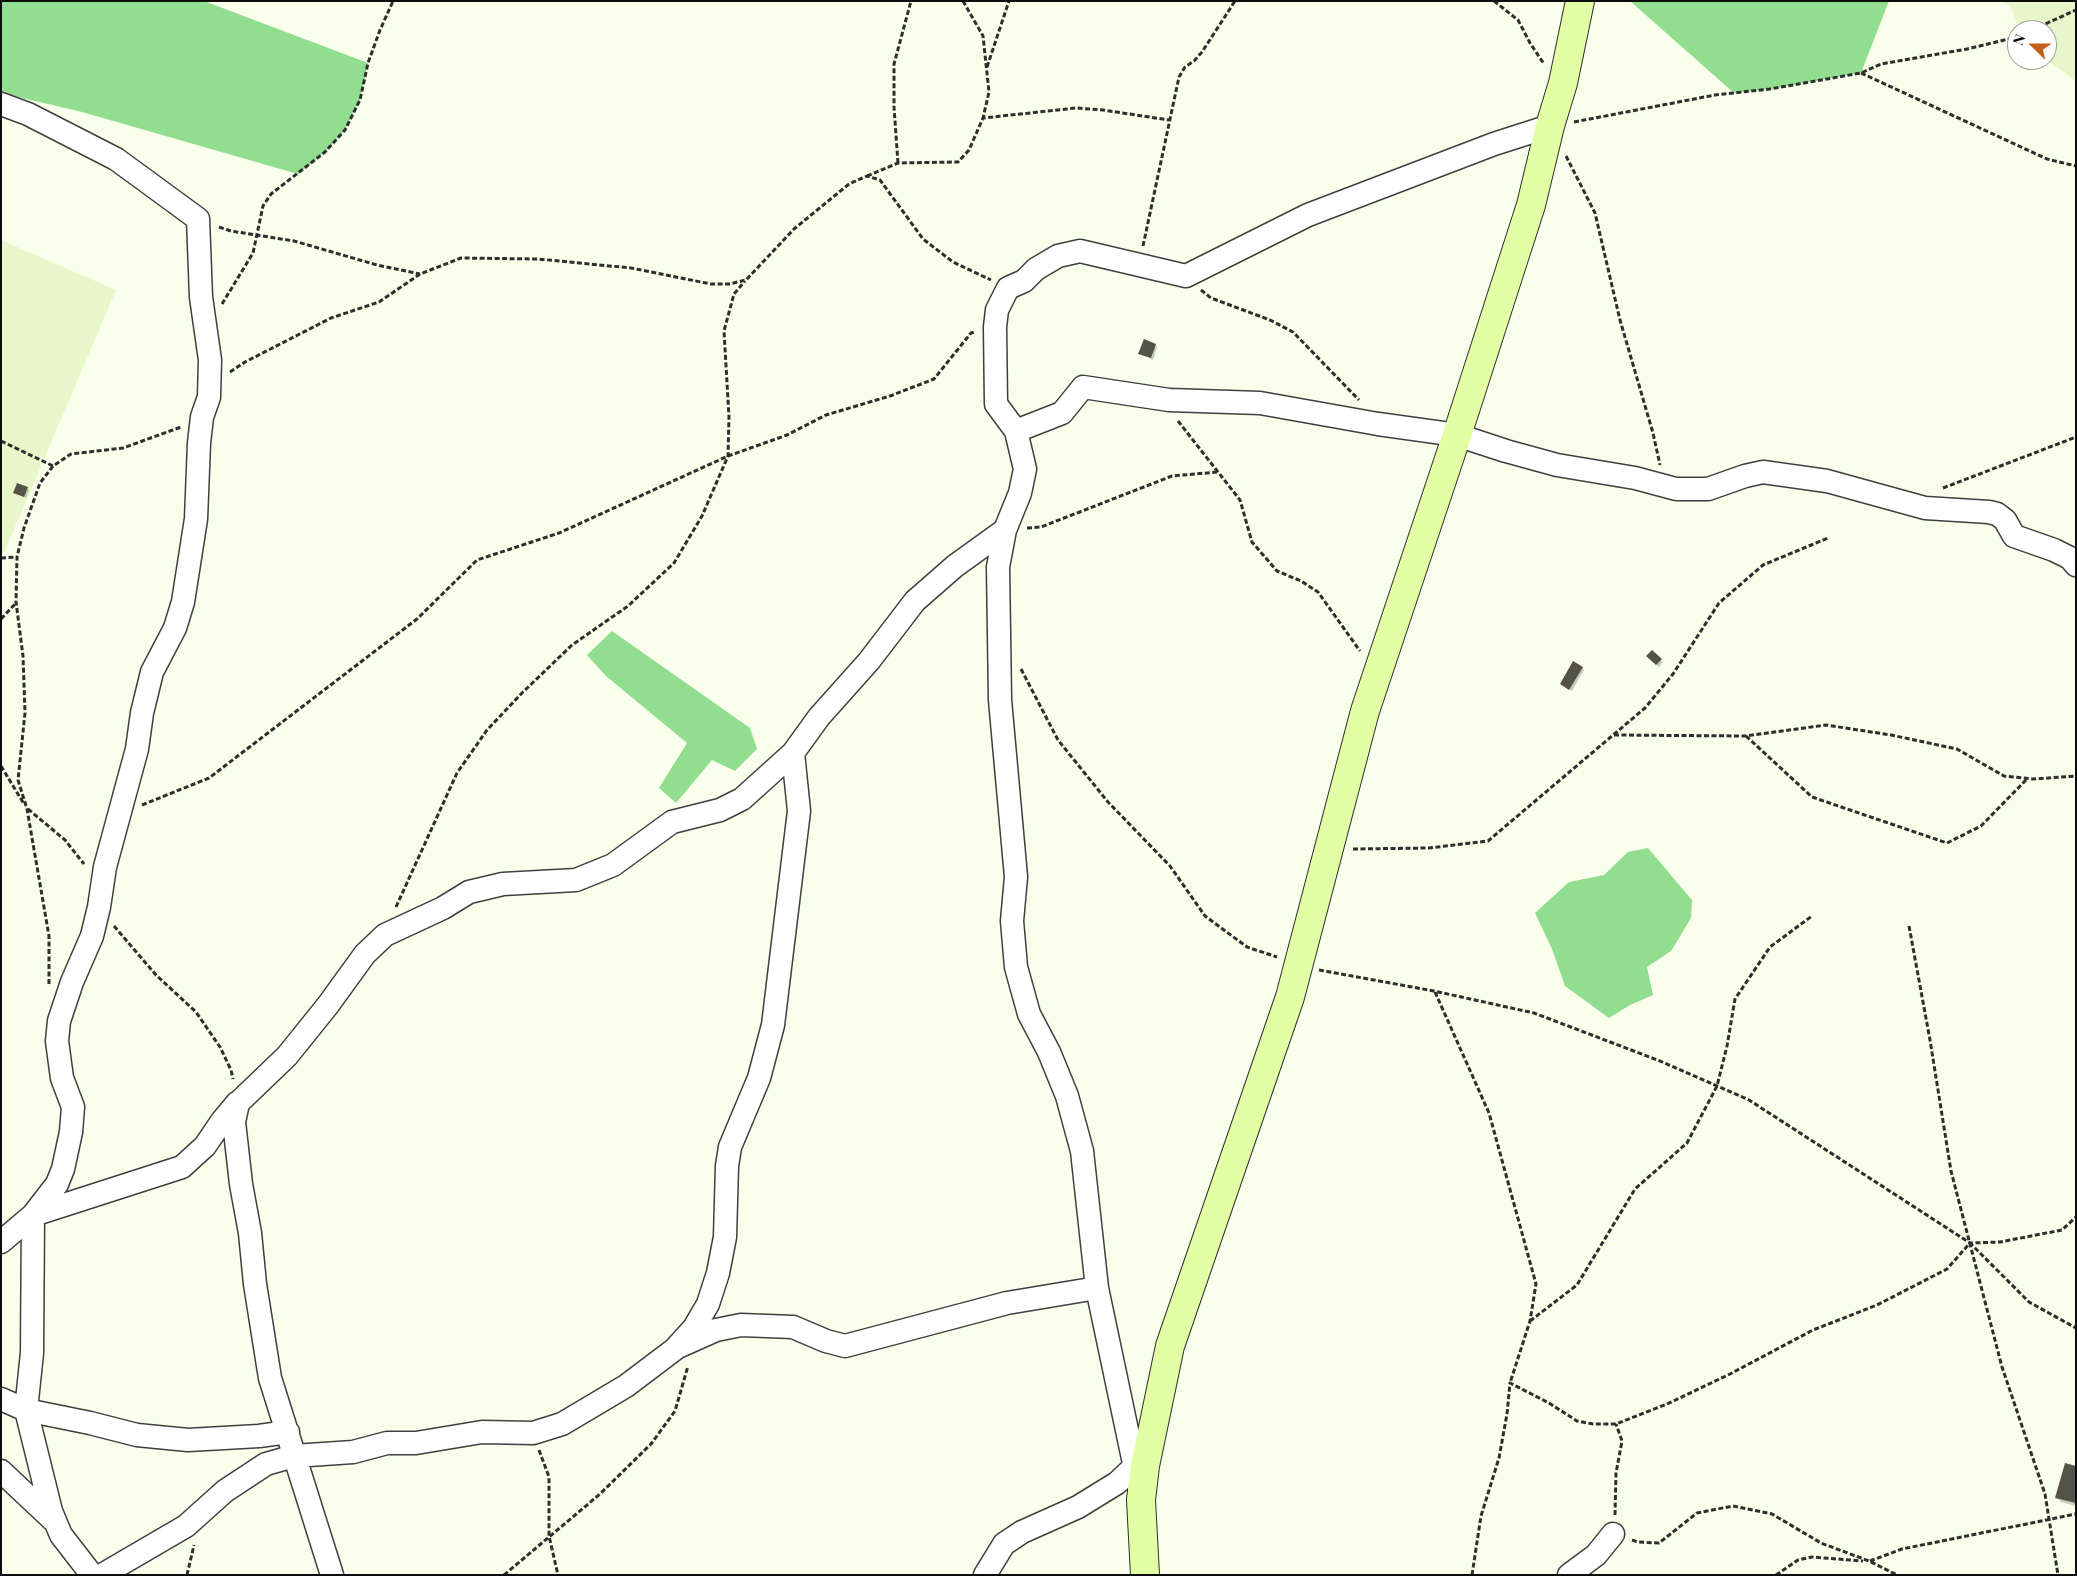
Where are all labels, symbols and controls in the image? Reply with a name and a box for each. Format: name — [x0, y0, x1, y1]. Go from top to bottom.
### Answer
north arrow — [2007, 20, 2057, 70]
text: N — [2008, 31, 2029, 48]

